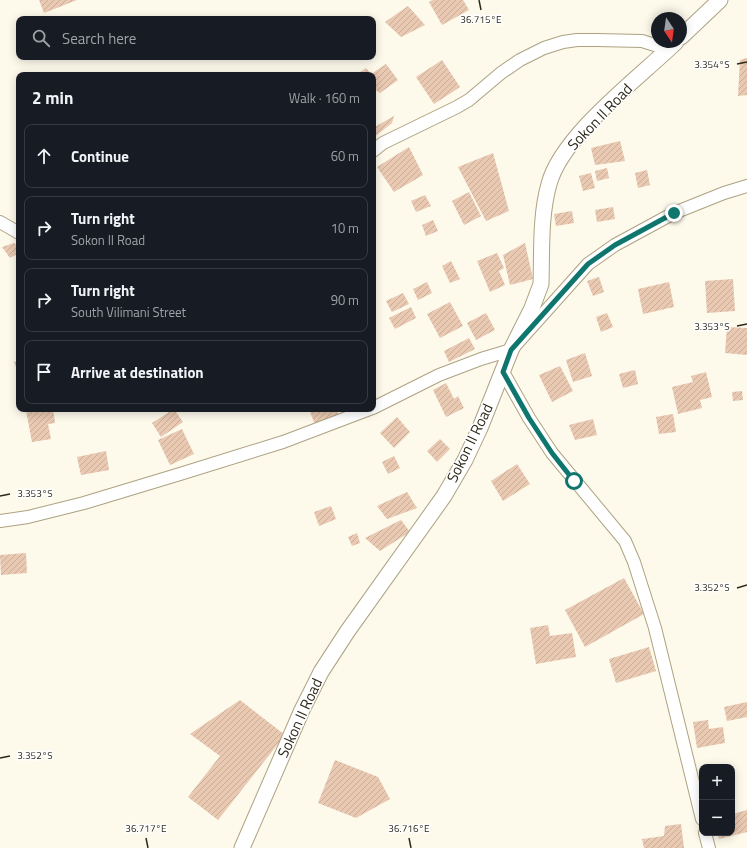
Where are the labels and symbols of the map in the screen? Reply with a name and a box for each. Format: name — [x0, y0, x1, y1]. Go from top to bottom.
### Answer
text: 36.715°E — [460, 12, 502, 27]
north arrow — [651, 12, 687, 48]
text: 3.354°S — [694, 57, 730, 72]
street label: Sokon II Road — [562, 78, 638, 155]
route end — [665, 204, 683, 222]
text: 3.353°S — [694, 319, 730, 334]
street label: Sokon II Road — [440, 399, 499, 486]
route start — [565, 472, 583, 490]
text: 3.353°S — [17, 486, 53, 501]
text: 3.352°S — [694, 580, 730, 595]
street label: Sokon II Road — [271, 674, 328, 761]
text: 3.352°S — [17, 748, 53, 763]
text: 36.717°E — [125, 821, 167, 836]
text: 36.716°E — [388, 821, 430, 836]

